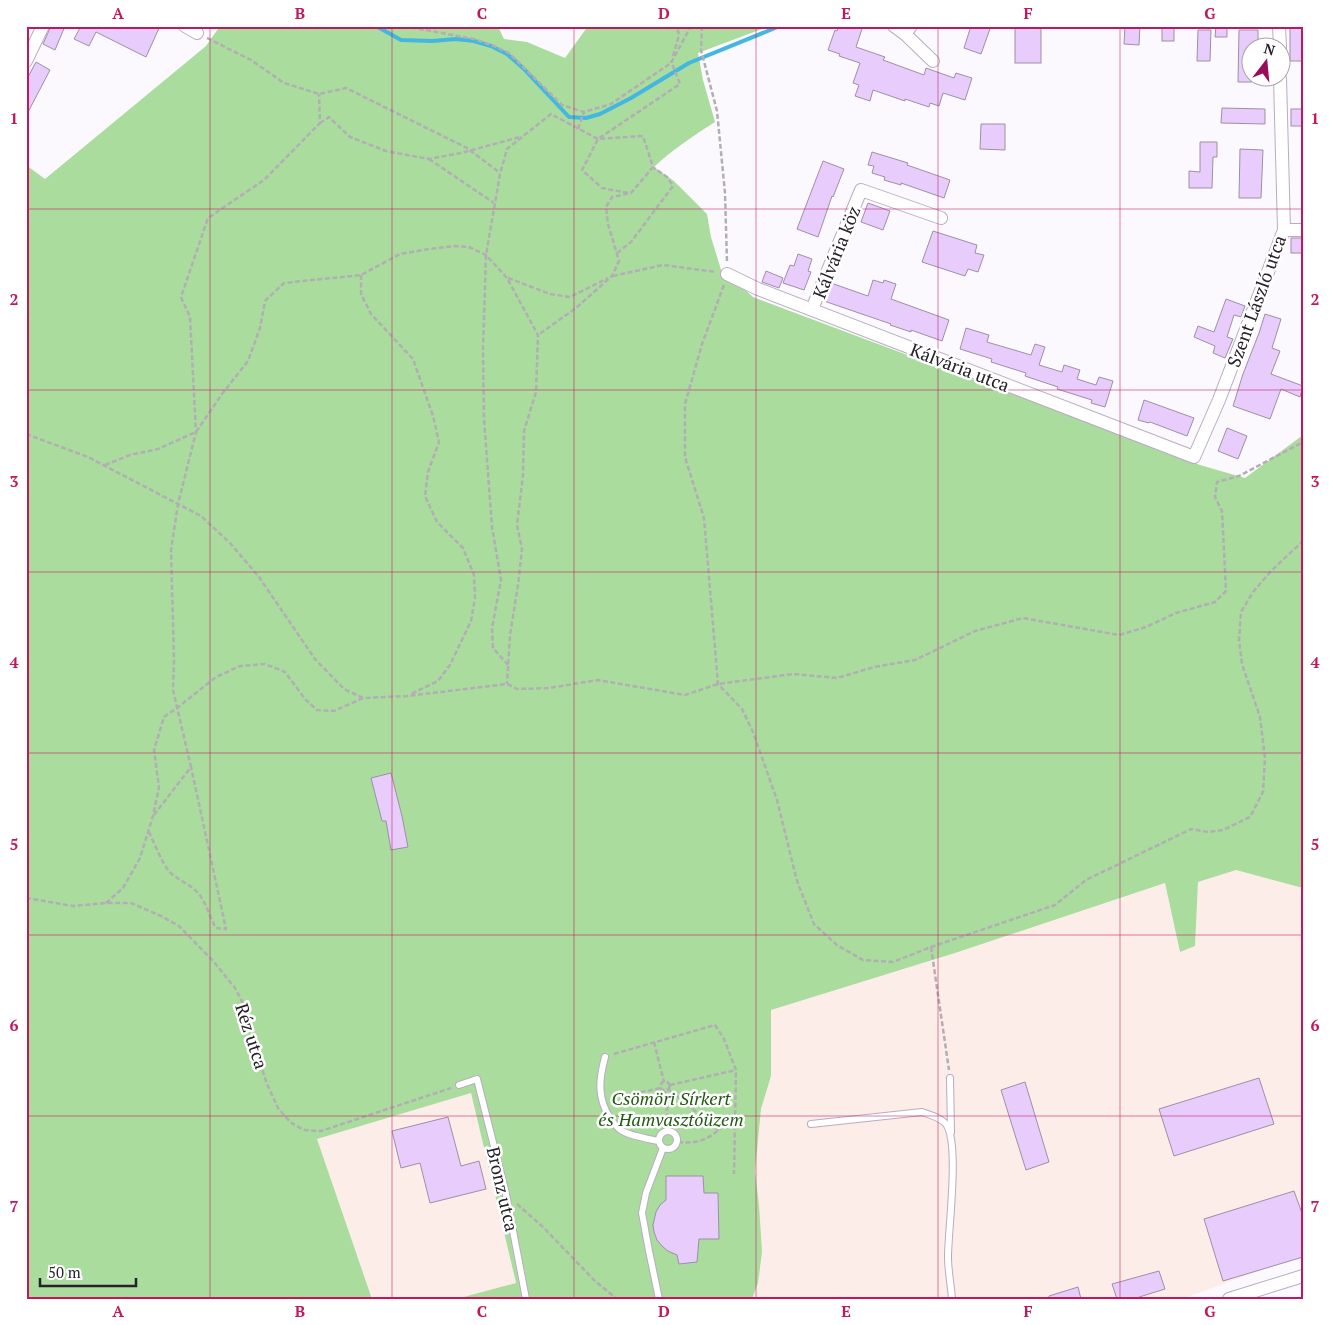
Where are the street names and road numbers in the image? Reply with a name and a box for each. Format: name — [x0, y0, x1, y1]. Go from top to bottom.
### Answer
street label: Kálvária köz — [807, 202, 865, 302]
street label: Szent László utca — [1221, 232, 1291, 370]
street label: Kálvária utca — [907, 337, 1013, 397]
street label: Réz utca — [230, 1000, 274, 1072]
street label: Bronz utca — [482, 1144, 524, 1234]

